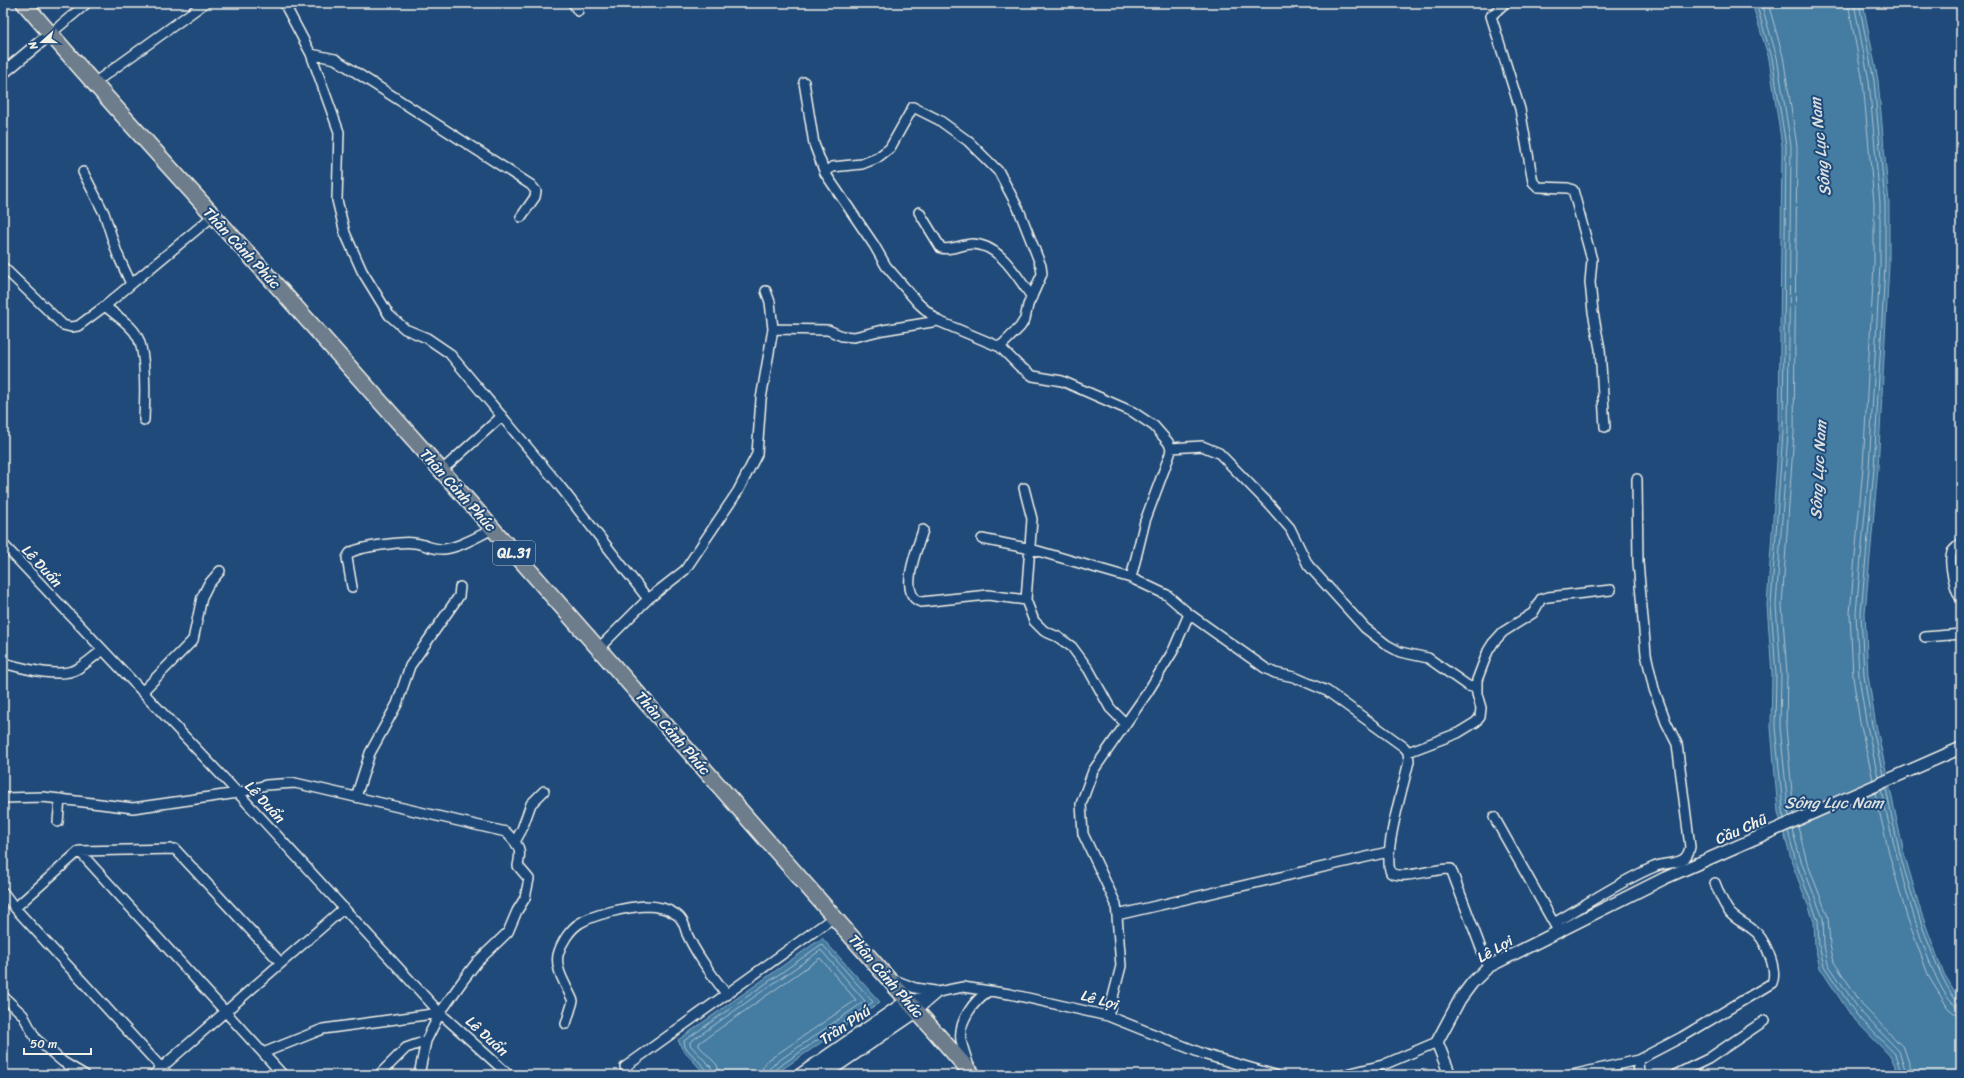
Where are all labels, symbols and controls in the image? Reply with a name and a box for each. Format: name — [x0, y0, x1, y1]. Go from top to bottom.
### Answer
north arrow — [22, 22, 62, 62]
text: N — [23, 38, 44, 53]
water label: Sông Lục Nam — [1800, 95, 1840, 198]
street label: Thân Cảnh Phúc — [197, 201, 288, 296]
water label: Sông Lục Nam — [1801, 418, 1835, 520]
street label: Thân Cảnh Phúc — [413, 442, 503, 538]
street label: Lê Duẩn — [15, 538, 69, 594]
road number: QL.31 — [493, 541, 535, 565]
street label: Thân Cảnh Phúc — [629, 685, 718, 782]
street label: Lê Duẩn — [238, 774, 292, 830]
water label: Sông Lục Nam — [1785, 788, 1885, 817]
street label: Cầu Chũ — [1711, 806, 1772, 852]
street label: Thân Cảnh Phúc — [842, 928, 931, 1025]
street label: Lê Lợi — [1472, 928, 1519, 970]
street label: Lê Lợi — [1078, 982, 1123, 1018]
street label: Trần Phú — [814, 998, 877, 1052]
street label: Lê Duẩn — [459, 1009, 515, 1063]
scale bar — [24, 1030, 91, 1056]
text: 50 m — [30, 1033, 57, 1055]

